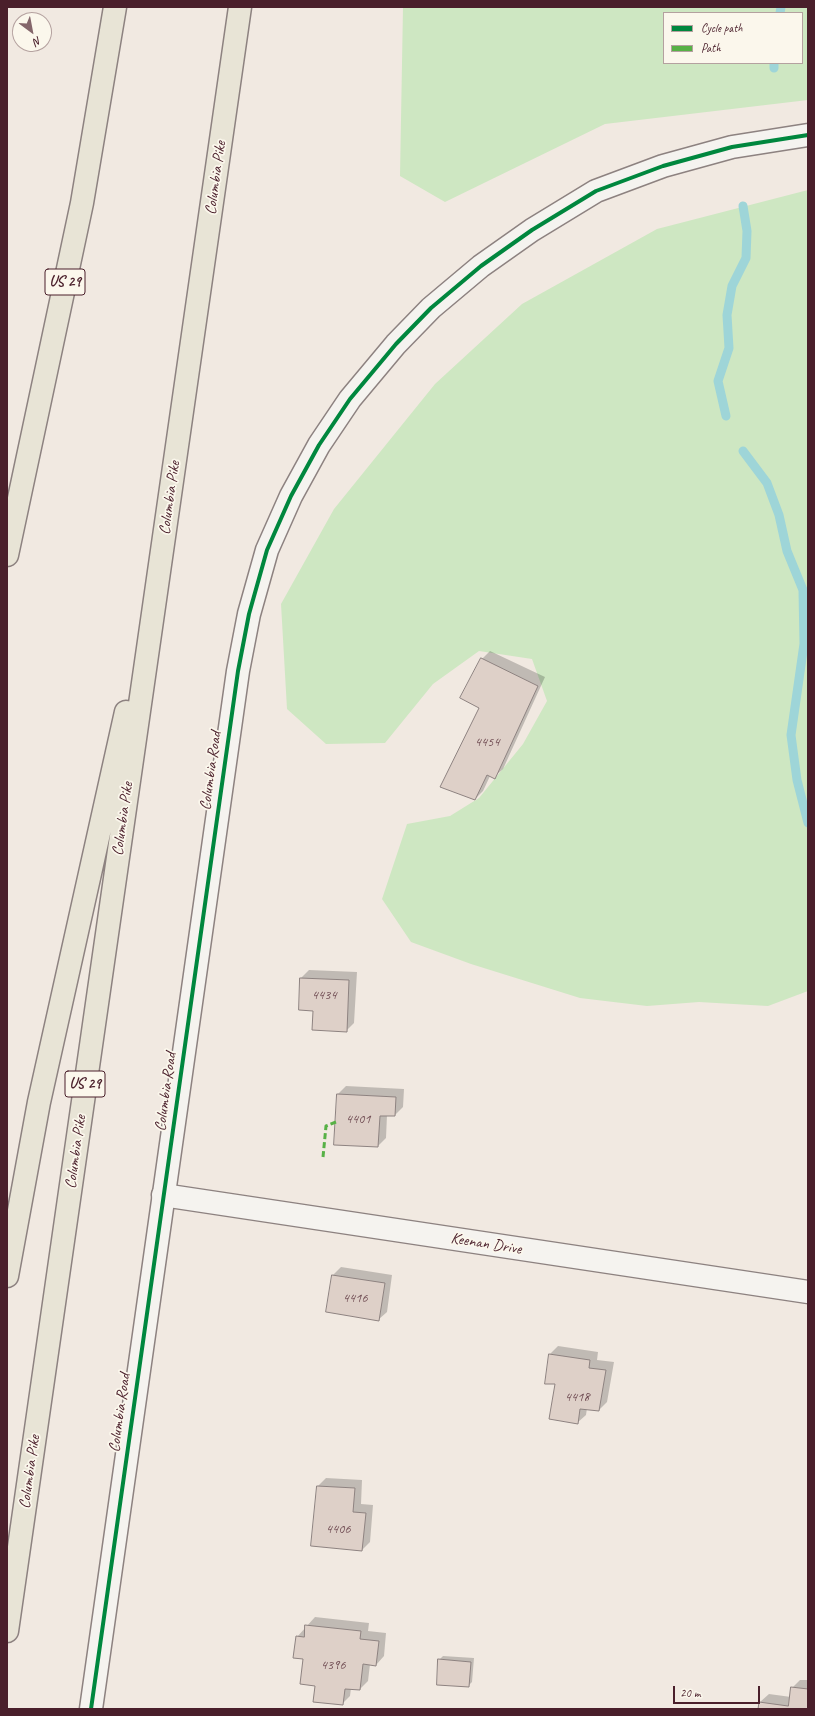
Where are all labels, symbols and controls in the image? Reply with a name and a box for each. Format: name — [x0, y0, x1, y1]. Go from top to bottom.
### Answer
north arrow — [12, 12, 52, 52]
legend — [663, 12, 803, 64]
text: Cycle path — [701, 20, 743, 36]
text: N — [31, 34, 44, 49]
text: Path — [701, 40, 721, 56]
street label: Columbia Pike — [201, 140, 231, 216]
road number: US 29 — [45, 269, 85, 295]
street label: Columbia Pike — [155, 460, 185, 536]
street label: Columbia Road — [196, 730, 226, 812]
house number: 4454 — [474, 734, 500, 750]
street label: Columbia Pike — [108, 781, 138, 857]
house number: 4434 — [311, 987, 337, 1003]
street label: Columbia Road — [151, 1051, 181, 1133]
road number: US 29 — [65, 1071, 105, 1097]
house number: 4401 — [345, 1111, 371, 1127]
street label: Columbia Pike — [61, 1114, 91, 1190]
street label: Keenan Drive — [449, 1229, 523, 1259]
house number: 4416 — [342, 1290, 368, 1306]
street label: Columbia Road — [105, 1372, 135, 1454]
house number: 4418 — [564, 1389, 590, 1405]
street label: Columbia Pike — [15, 1434, 45, 1510]
house number: 4406 — [325, 1521, 351, 1537]
house number: 4396 — [320, 1657, 346, 1673]
scale bar — [675, 1678, 762, 1704]
text: 20 m — [680, 1685, 700, 1701]

